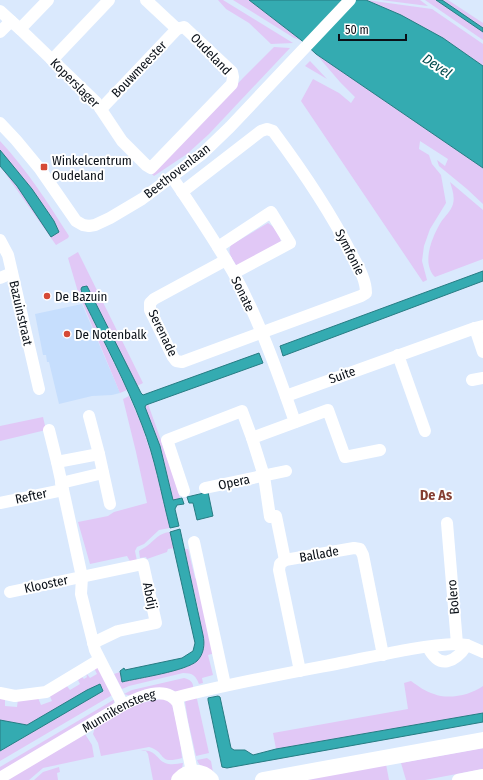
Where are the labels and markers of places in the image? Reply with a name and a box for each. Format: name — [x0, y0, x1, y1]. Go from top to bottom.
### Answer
place label: Winkelcentrum Oudeland — [52, 153, 132, 183]
marker: Winkelcentrum Oudeland — [39, 162, 49, 172]
place label: De Bazuin — [55, 289, 107, 304]
marker: De Bazuin — [42, 291, 52, 301]
place label: De Notenbalk — [75, 327, 148, 342]
marker: De Notenbalk — [62, 329, 72, 339]

